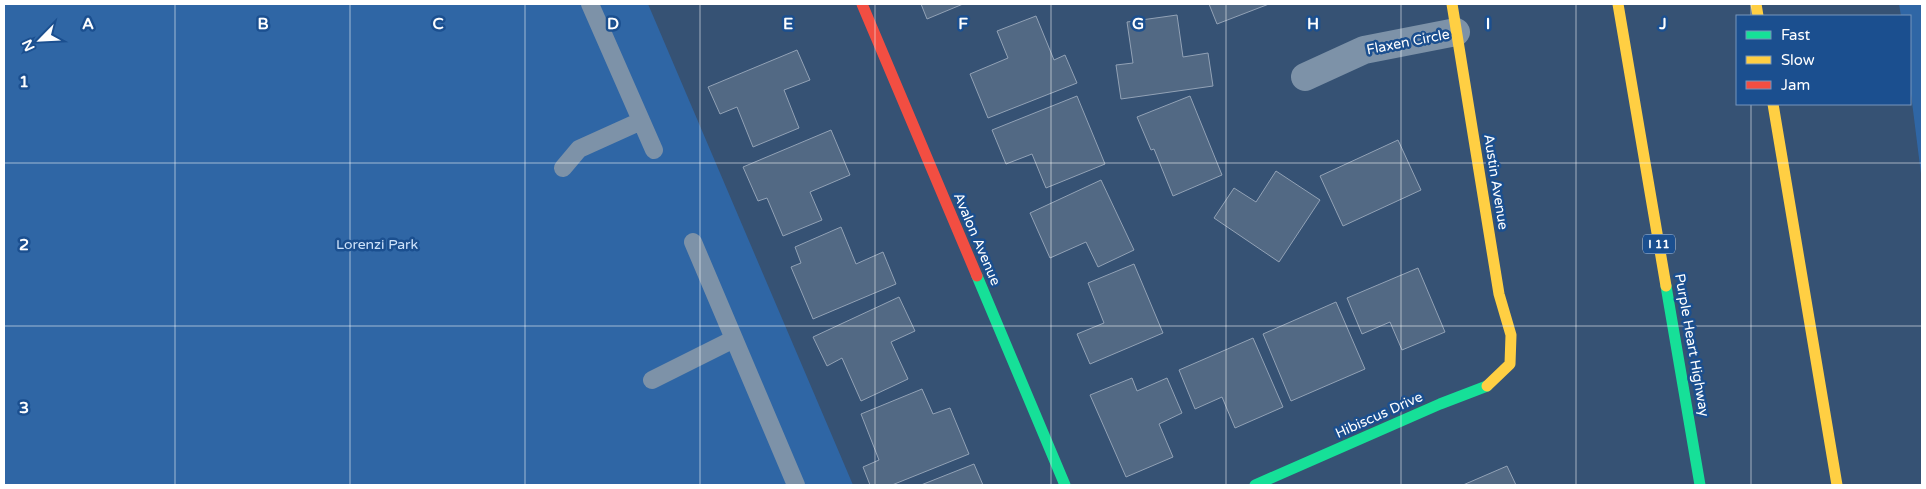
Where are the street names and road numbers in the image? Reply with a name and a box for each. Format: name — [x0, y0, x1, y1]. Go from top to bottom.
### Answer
street label: Flaxen Circle — [1365, 26, 1451, 58]
street label: Austin Avenue — [1480, 133, 1512, 231]
street label: Avalon Avenue — [950, 190, 1004, 288]
road number: I 11 — [1643, 234, 1675, 253]
street label: Purple Heart Highway — [1671, 272, 1713, 418]
street label: Hibiscus Drive — [1333, 388, 1425, 442]

